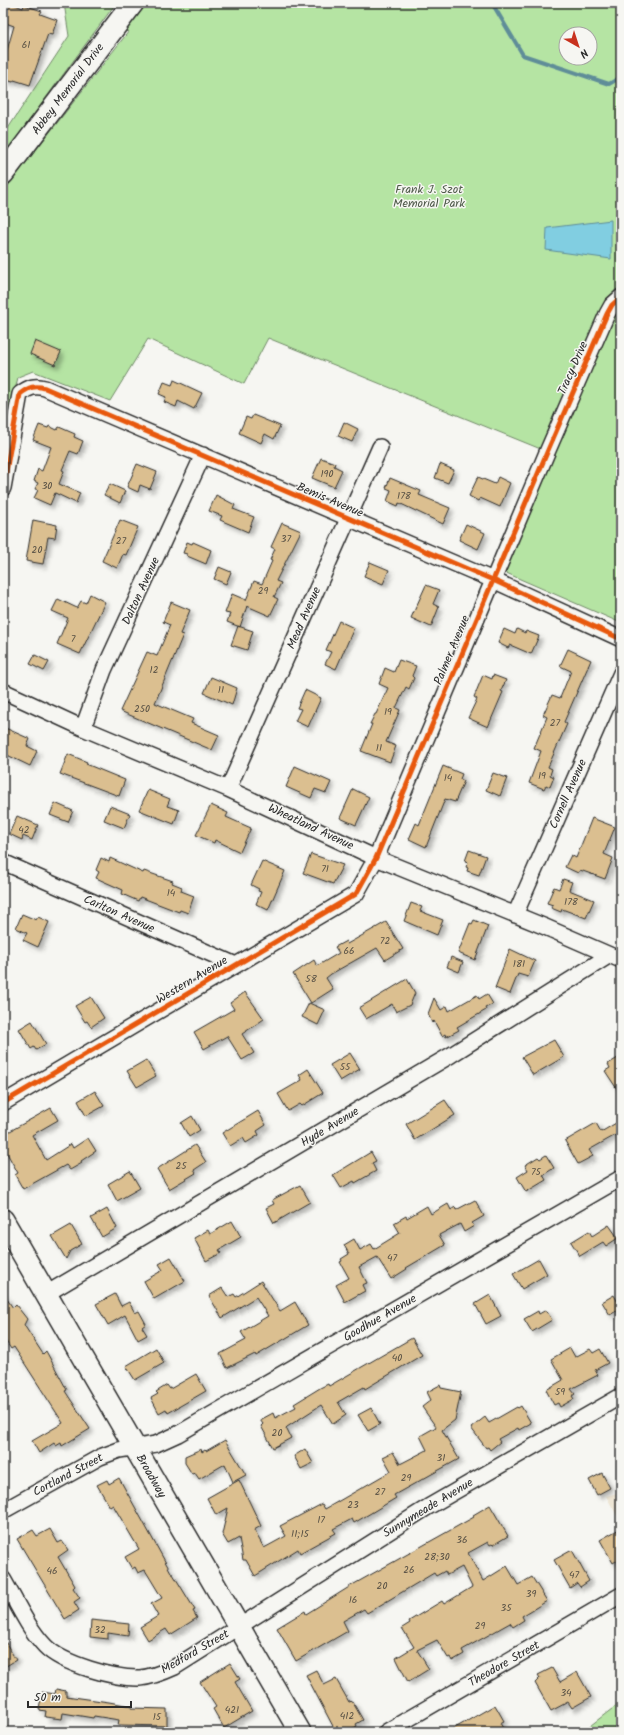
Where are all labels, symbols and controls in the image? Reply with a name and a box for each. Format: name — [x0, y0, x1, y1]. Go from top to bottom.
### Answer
north arrow — [558, 26, 598, 66]
house number: 61 — [22, 37, 30, 53]
street label: Abbey Memorial Drive — [27, 39, 109, 139]
text: N — [575, 44, 592, 62]
park label: Frank J. Szot Memorial Park — [393, 180, 465, 213]
street label: Tracy Drive — [553, 338, 593, 398]
house number: 190 — [320, 466, 334, 482]
street label: Bemis Avenue — [294, 477, 367, 523]
house number: 30 — [42, 478, 52, 494]
house number: 178 — [397, 488, 412, 504]
house number: 37 — [281, 531, 292, 547]
house number: 27 — [116, 533, 127, 549]
house number: 20 — [32, 542, 42, 558]
street label: Dalton Avenue — [117, 553, 165, 628]
house number: 29 — [258, 583, 268, 599]
street label: Mead Avenue — [282, 583, 326, 652]
street label: Palmer Avenue — [429, 612, 475, 688]
house number: 7 — [71, 631, 76, 647]
house number: 12 — [150, 662, 159, 678]
house number: 11 — [218, 682, 224, 698]
house number: 250 — [134, 701, 150, 717]
house number: 19 — [384, 704, 392, 720]
house number: 27 — [550, 715, 561, 731]
house number: 11 — [376, 740, 382, 756]
street label: Cornell Avenue — [544, 756, 592, 832]
house number: 19 — [538, 768, 546, 784]
house number: 14 — [444, 770, 453, 786]
street label: Wheatland Avenue — [265, 799, 358, 855]
house number: 42 — [18, 822, 30, 838]
house number: 71 — [321, 861, 329, 877]
house number: 14 — [167, 885, 176, 901]
street label: Carlton Avenue — [80, 890, 158, 938]
house number: 178 — [564, 894, 579, 910]
house number: 72 — [380, 933, 390, 949]
house number: 66 — [343, 943, 355, 959]
street label: Western Avenue — [153, 951, 232, 1009]
house number: 181 — [513, 956, 525, 972]
house number: 58 — [305, 971, 318, 987]
house number: 55 — [340, 1059, 351, 1075]
street label: Hyde Avenue — [297, 1102, 363, 1152]
house number: 25 — [175, 1158, 187, 1174]
house number: 75 — [531, 1164, 542, 1180]
house number: 47 — [387, 1250, 397, 1266]
street label: Goodhue Avenue — [340, 1289, 421, 1347]
house number: 40 — [392, 1350, 402, 1366]
house number: 59 — [555, 1384, 565, 1400]
house number: 20 — [272, 1425, 282, 1441]
street label: Cortland Street — [29, 1448, 107, 1502]
street label: Broadway — [131, 1450, 171, 1502]
house number: 31 — [437, 1450, 445, 1466]
house number: 29 — [401, 1470, 411, 1486]
street label: Sunnymeade Avenue — [379, 1473, 477, 1543]
house number: 27 — [375, 1484, 386, 1500]
house number: 23 — [347, 1497, 359, 1513]
house number: 17 — [317, 1512, 325, 1528]
house number: 11;15 — [291, 1526, 310, 1542]
house number: 36 — [456, 1532, 468, 1548]
house number: 28;30 — [424, 1549, 450, 1565]
house number: 26 — [403, 1562, 415, 1578]
house number: 46 — [46, 1563, 58, 1579]
house number: 47 — [569, 1567, 579, 1583]
house number: 20 — [377, 1578, 387, 1594]
house number: 39 — [526, 1586, 536, 1602]
house number: 16 — [349, 1592, 357, 1608]
house number: 35 — [500, 1600, 512, 1616]
house number: 29 — [475, 1618, 485, 1634]
house number: 32 — [94, 1622, 106, 1638]
street label: Medford Street — [157, 1625, 233, 1679]
street label: Theodore Street — [465, 1636, 544, 1692]
scale bar — [28, 1683, 131, 1709]
house number: 34 — [560, 1685, 572, 1701]
text: 50 m — [34, 1688, 61, 1707]
house number: 421 — [225, 1702, 239, 1718]
house number: 412 — [340, 1708, 354, 1724]
house number: 15 — [153, 1709, 162, 1725]

